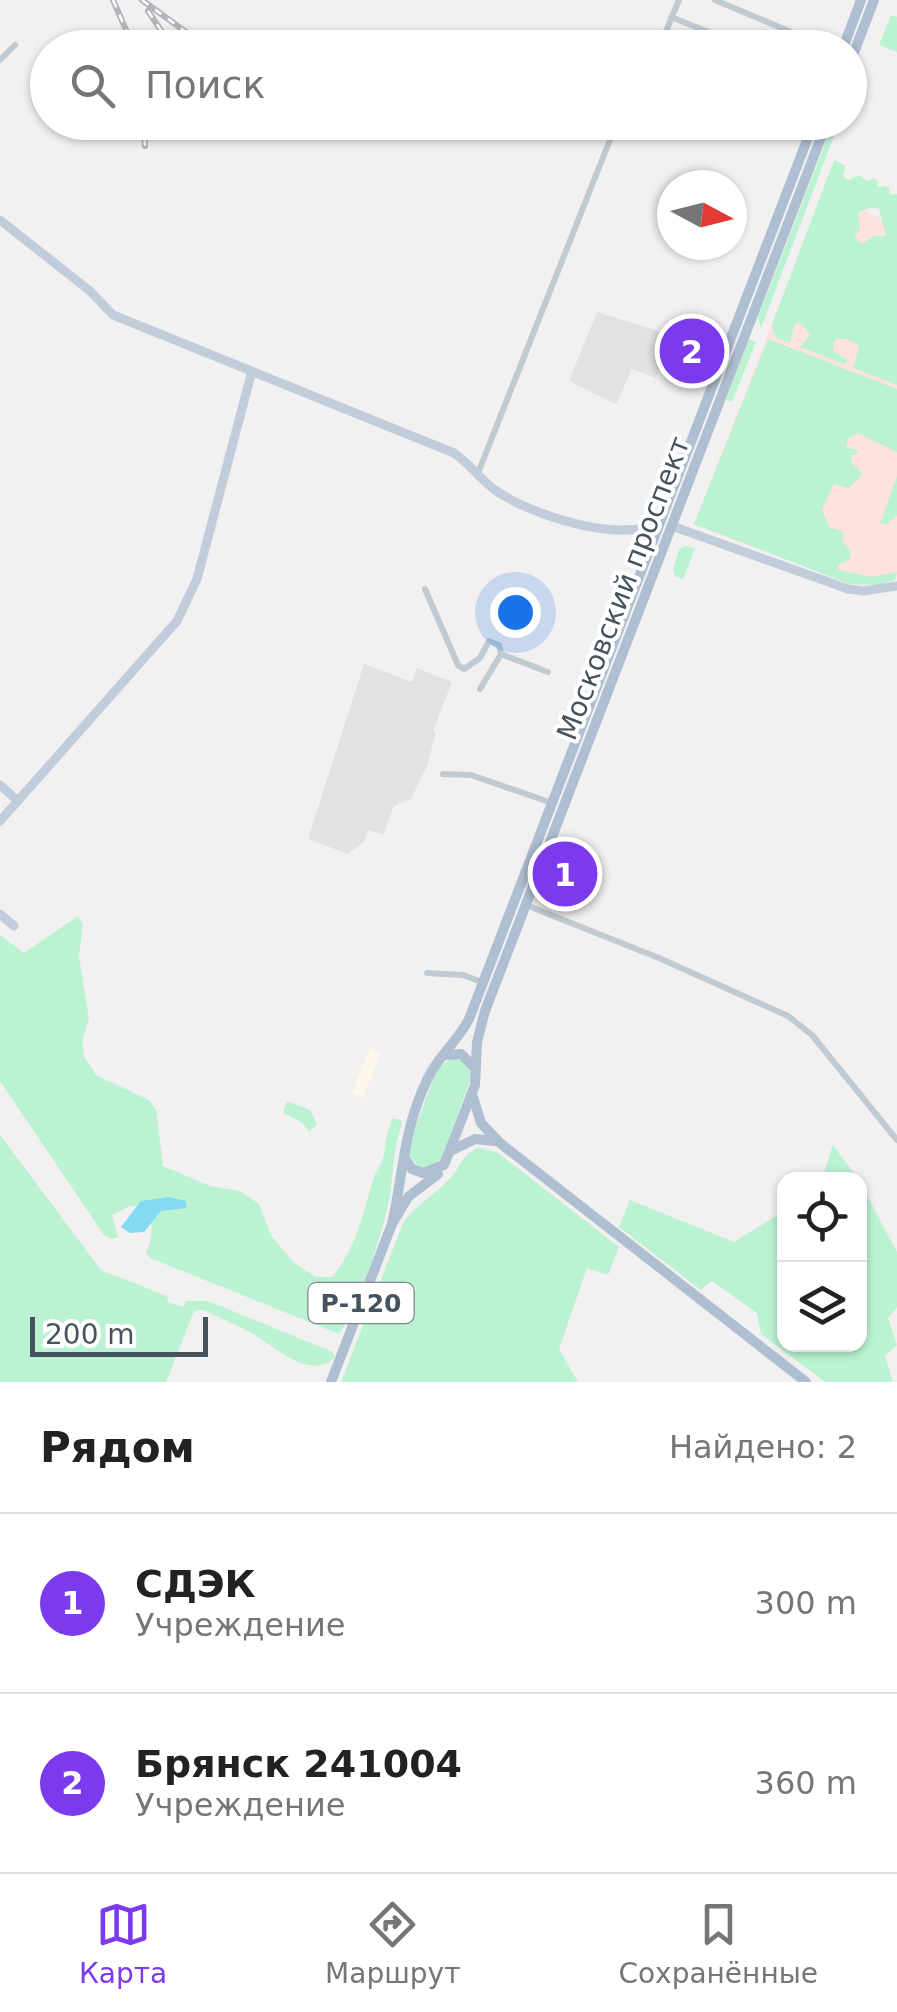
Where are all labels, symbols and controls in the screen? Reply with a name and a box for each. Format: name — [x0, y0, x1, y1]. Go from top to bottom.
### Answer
search box — [30, 30, 867, 140]
icon: search — [65, 58, 120, 113]
text: Поиск — [145, 63, 265, 107]
north arrow — [657, 170, 747, 260]
pin: 2 — [660, 314, 724, 388]
street label: Московский проспект — [550, 432, 697, 744]
your location — [490, 587, 541, 638]
pin: 1 — [532, 836, 598, 912]
map controls — [777, 1172, 867, 1352]
button: locate — [777, 1172, 867, 1262]
button: layers — [777, 1262, 867, 1352]
road number: Р-120 — [308, 1283, 414, 1323]
scale bar — [30, 1312, 208, 1356]
text: 200 m — [45, 1318, 135, 1351]
text: Рядом — [40, 1423, 195, 1472]
text: Найдено: 2 — [669, 1428, 857, 1466]
text: СДЭК — [135, 1562, 256, 1606]
text: 1 — [61, 1584, 84, 1622]
text: 300 m — [755, 1584, 857, 1622]
text: Учреждение — [135, 1606, 345, 1644]
text: Брянск 241004 — [135, 1742, 462, 1786]
text: 2 — [61, 1764, 84, 1802]
text: 360 m — [755, 1764, 857, 1802]
text: Учреждение — [135, 1786, 345, 1824]
tab: Карта — [79, 1897, 167, 1990]
tab: Маршрут — [325, 1897, 460, 1990]
tab: Сохранённые — [618, 1897, 818, 1990]

